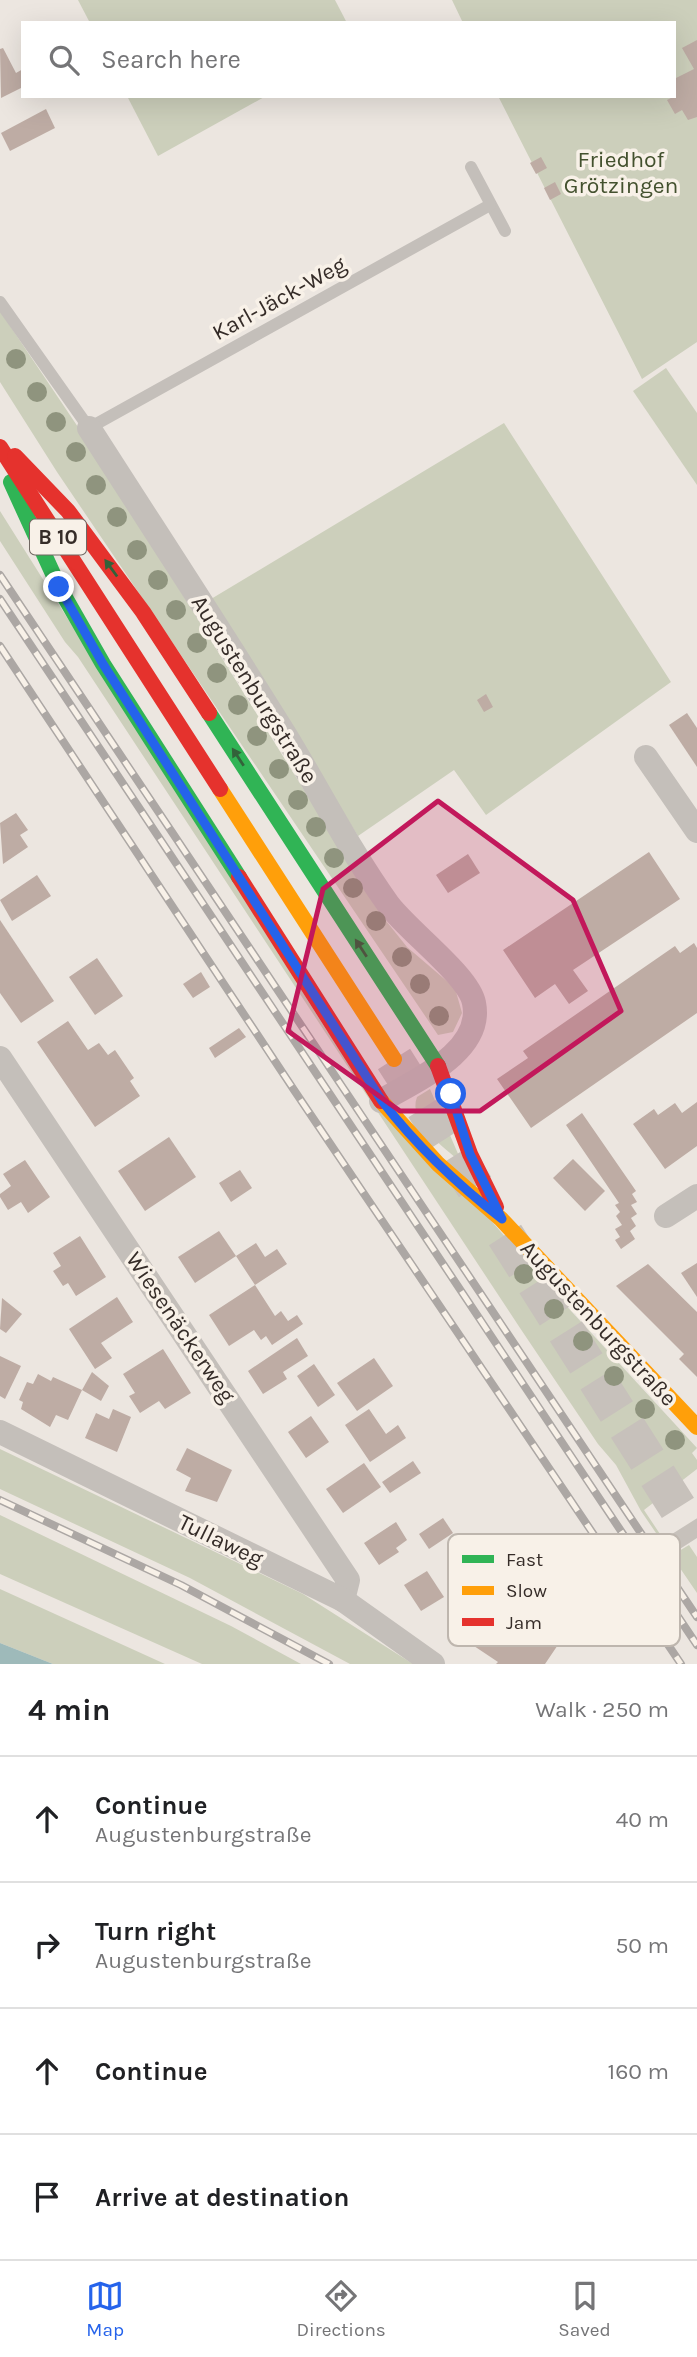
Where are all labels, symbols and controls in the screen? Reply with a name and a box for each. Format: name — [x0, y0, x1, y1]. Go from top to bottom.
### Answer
search box — [21, 21, 676, 98]
icon: search — [45, 41, 83, 79]
text: Search here — [101, 44, 241, 75]
park label: Friedhof Grötzingen — [564, 146, 678, 199]
street label: Karl-Jäck-Weg — [208, 251, 351, 346]
road number: B 10 — [30, 520, 86, 554]
one-way arrow — [103, 560, 118, 578]
route end — [43, 571, 74, 602]
street label: Augustenburgstraße — [186, 590, 323, 788]
one-way arrow — [232, 747, 245, 766]
one-way arrow — [355, 939, 368, 958]
route start — [435, 1078, 466, 1109]
street label: Augustenburgstraße — [515, 1235, 682, 1412]
street label: Wiesenäckerweg — [120, 1247, 241, 1408]
street label: Tullaweg — [174, 1508, 268, 1573]
legend — [448, 1534, 680, 1646]
text: Fast — [506, 1549, 543, 1571]
text: Slow — [506, 1580, 547, 1602]
text: Jam — [506, 1612, 542, 1634]
text: 4 min — [28, 1692, 110, 1728]
text: Walk · 250 m — [535, 1696, 669, 1723]
text: Continue — [95, 1790, 207, 1821]
icon: ahead — [28, 1800, 66, 1838]
text: 40 m — [616, 1806, 669, 1833]
text: Augustenburgstraße — [95, 1821, 312, 1848]
text: Turn right — [95, 1916, 216, 1947]
icon: right — [28, 1926, 66, 1964]
text: 50 m — [615, 1932, 669, 1959]
text: Augustenburgstraße — [95, 1947, 312, 1974]
icon: ahead — [28, 2052, 66, 2090]
text: Continue — [95, 2056, 207, 2087]
text: 160 m — [608, 2058, 669, 2085]
icon: arrive — [28, 2178, 66, 2216]
text: Arrive at destination — [95, 2182, 349, 2213]
tab: Map — [86, 2277, 124, 2341]
tab: Directions — [297, 2277, 386, 2341]
tab: Saved — [558, 2277, 611, 2341]

